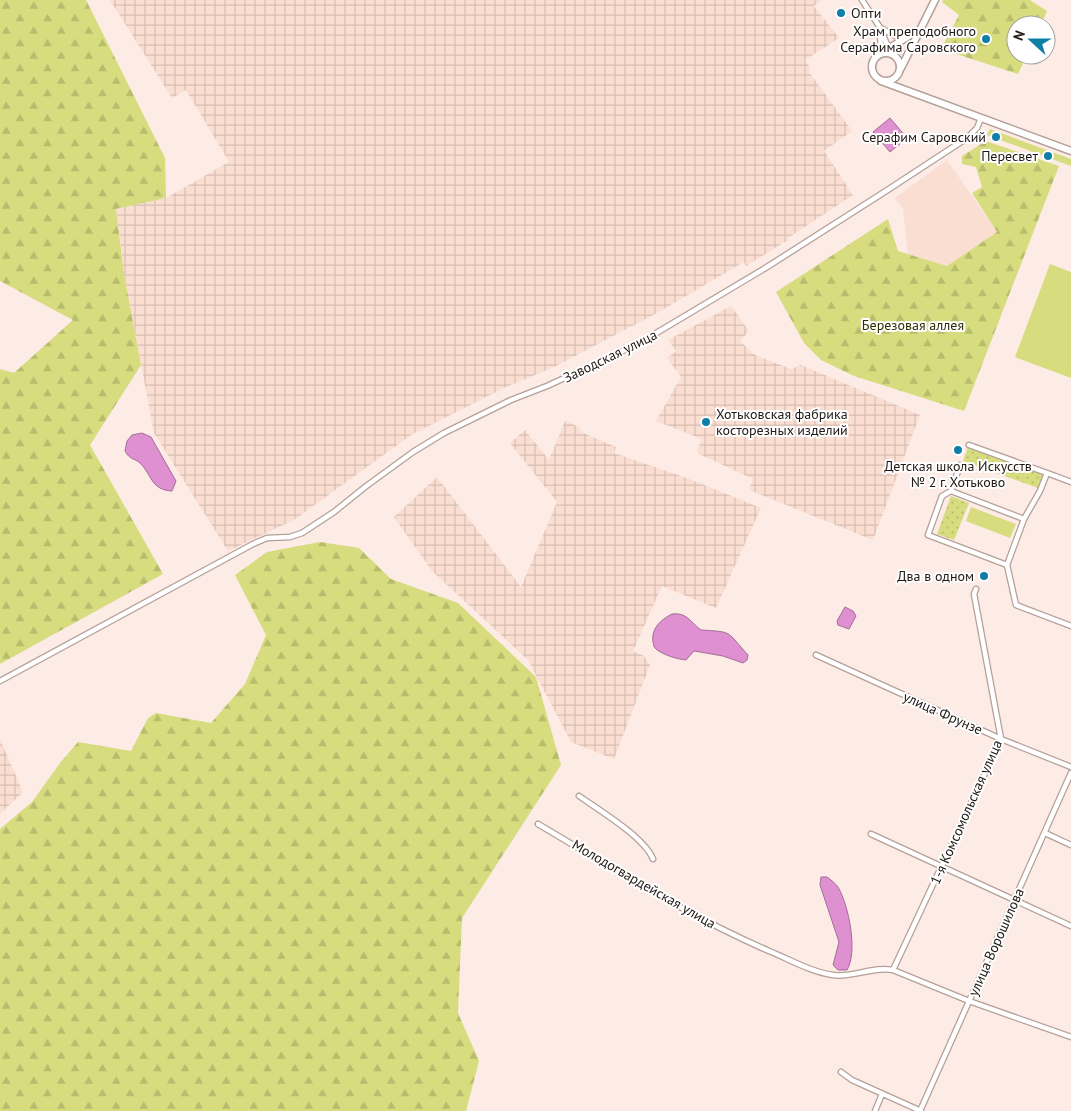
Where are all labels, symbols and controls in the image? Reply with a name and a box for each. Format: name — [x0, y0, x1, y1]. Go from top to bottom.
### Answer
place label: Опти — [851, 4, 881, 22]
marker: Опти — [835, 7, 847, 19]
north arrow — [1006, 15, 1056, 65]
place label: Храм преподобного Серафима Саровского — [840, 22, 976, 56]
text: N — [1009, 28, 1029, 43]
marker: Храм преподобного Серафима Саровского — [980, 33, 992, 45]
place label: Серафим Саровский — [862, 128, 986, 146]
marker: Серафим Саровский — [990, 131, 1002, 143]
place label: Пересвет — [981, 147, 1038, 165]
marker: Пересвет — [1042, 150, 1054, 162]
park label: Березовая аллея — [862, 316, 964, 334]
street label: Заводская улица — [560, 325, 660, 387]
place label: Хотьковская фабрика косторезных изделий — [716, 405, 848, 439]
marker: Хотьковская фабрика косторезных изделий — [700, 416, 712, 428]
marker: Детская школа Искусств № 2 г. Хотьково — [952, 444, 964, 456]
place label: Детская школа Искусств № 2 г. Хотьково — [884, 457, 1032, 491]
place label: Два в одном — [897, 567, 974, 585]
marker: Два в одном — [978, 570, 990, 582]
street label: улица Фрунзе — [900, 687, 986, 739]
street label: 1-я Комсомольская улица — [926, 737, 1006, 887]
street label: Молодогвардейская улица — [569, 835, 719, 933]
street label: улица Ворошилова — [964, 885, 1028, 999]

